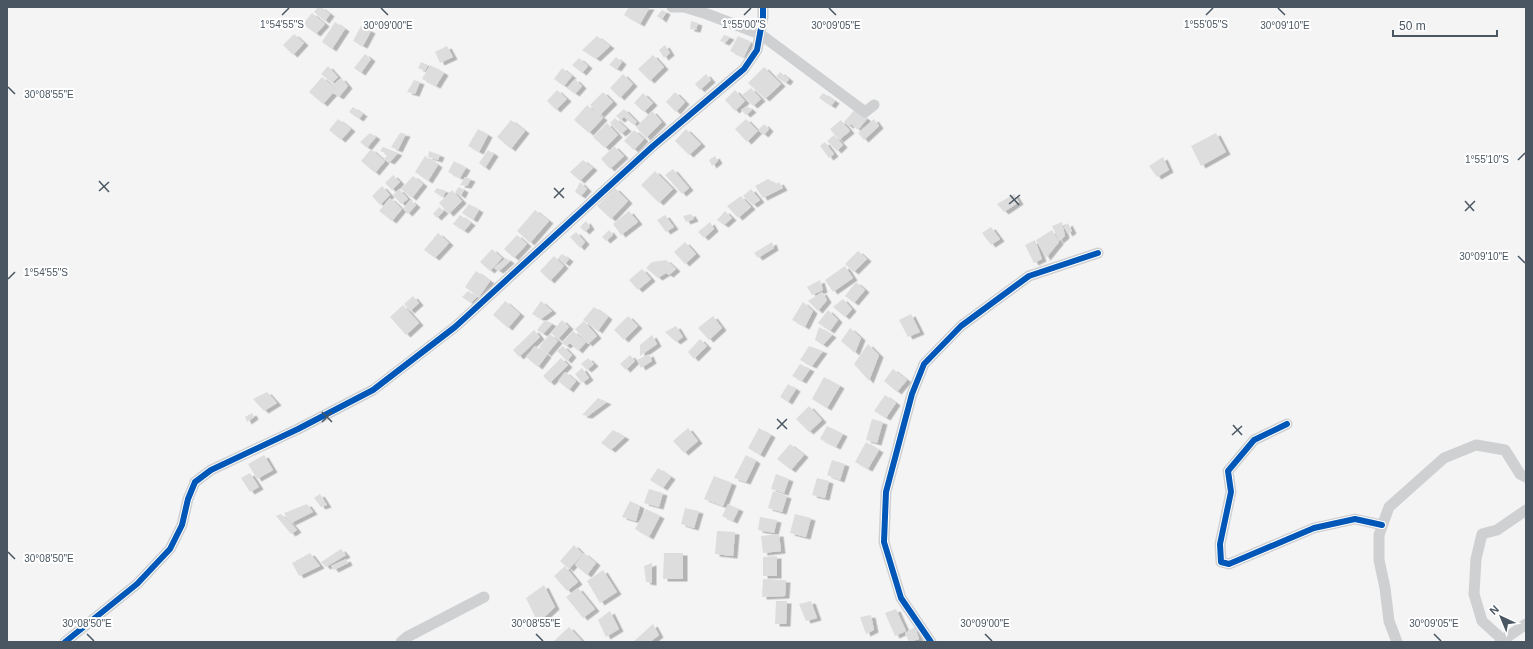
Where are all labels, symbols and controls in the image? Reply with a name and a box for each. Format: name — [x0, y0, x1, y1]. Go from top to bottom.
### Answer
scale bar — [1393, 12, 1497, 38]
text: 1°54'55"S — [260, 19, 304, 30]
text: 1°55'00"S — [722, 19, 766, 30]
text: 1°55'05"S — [1184, 19, 1228, 30]
text: 50 m — [1399, 19, 1426, 33]
text: 30°09'00"E — [363, 20, 413, 31]
text: 30°09'05"E — [811, 20, 861, 31]
text: 30°09'10"E — [1260, 20, 1310, 31]
text: 30°08'55"E — [24, 89, 74, 100]
text: 1°55'10"S — [1465, 154, 1509, 165]
text: 30°09'10"E — [1459, 251, 1509, 262]
text: 1°54'55"S — [24, 267, 68, 278]
text: 30°08'50"E — [24, 553, 74, 564]
north arrow — [1481, 597, 1521, 637]
text: N — [1487, 603, 1501, 617]
text: 30°08'50"E — [62, 618, 112, 629]
text: 30°08'55"E — [511, 618, 561, 629]
text: 30°09'00"E — [960, 618, 1010, 629]
text: 30°09'05"E — [1409, 618, 1459, 629]

